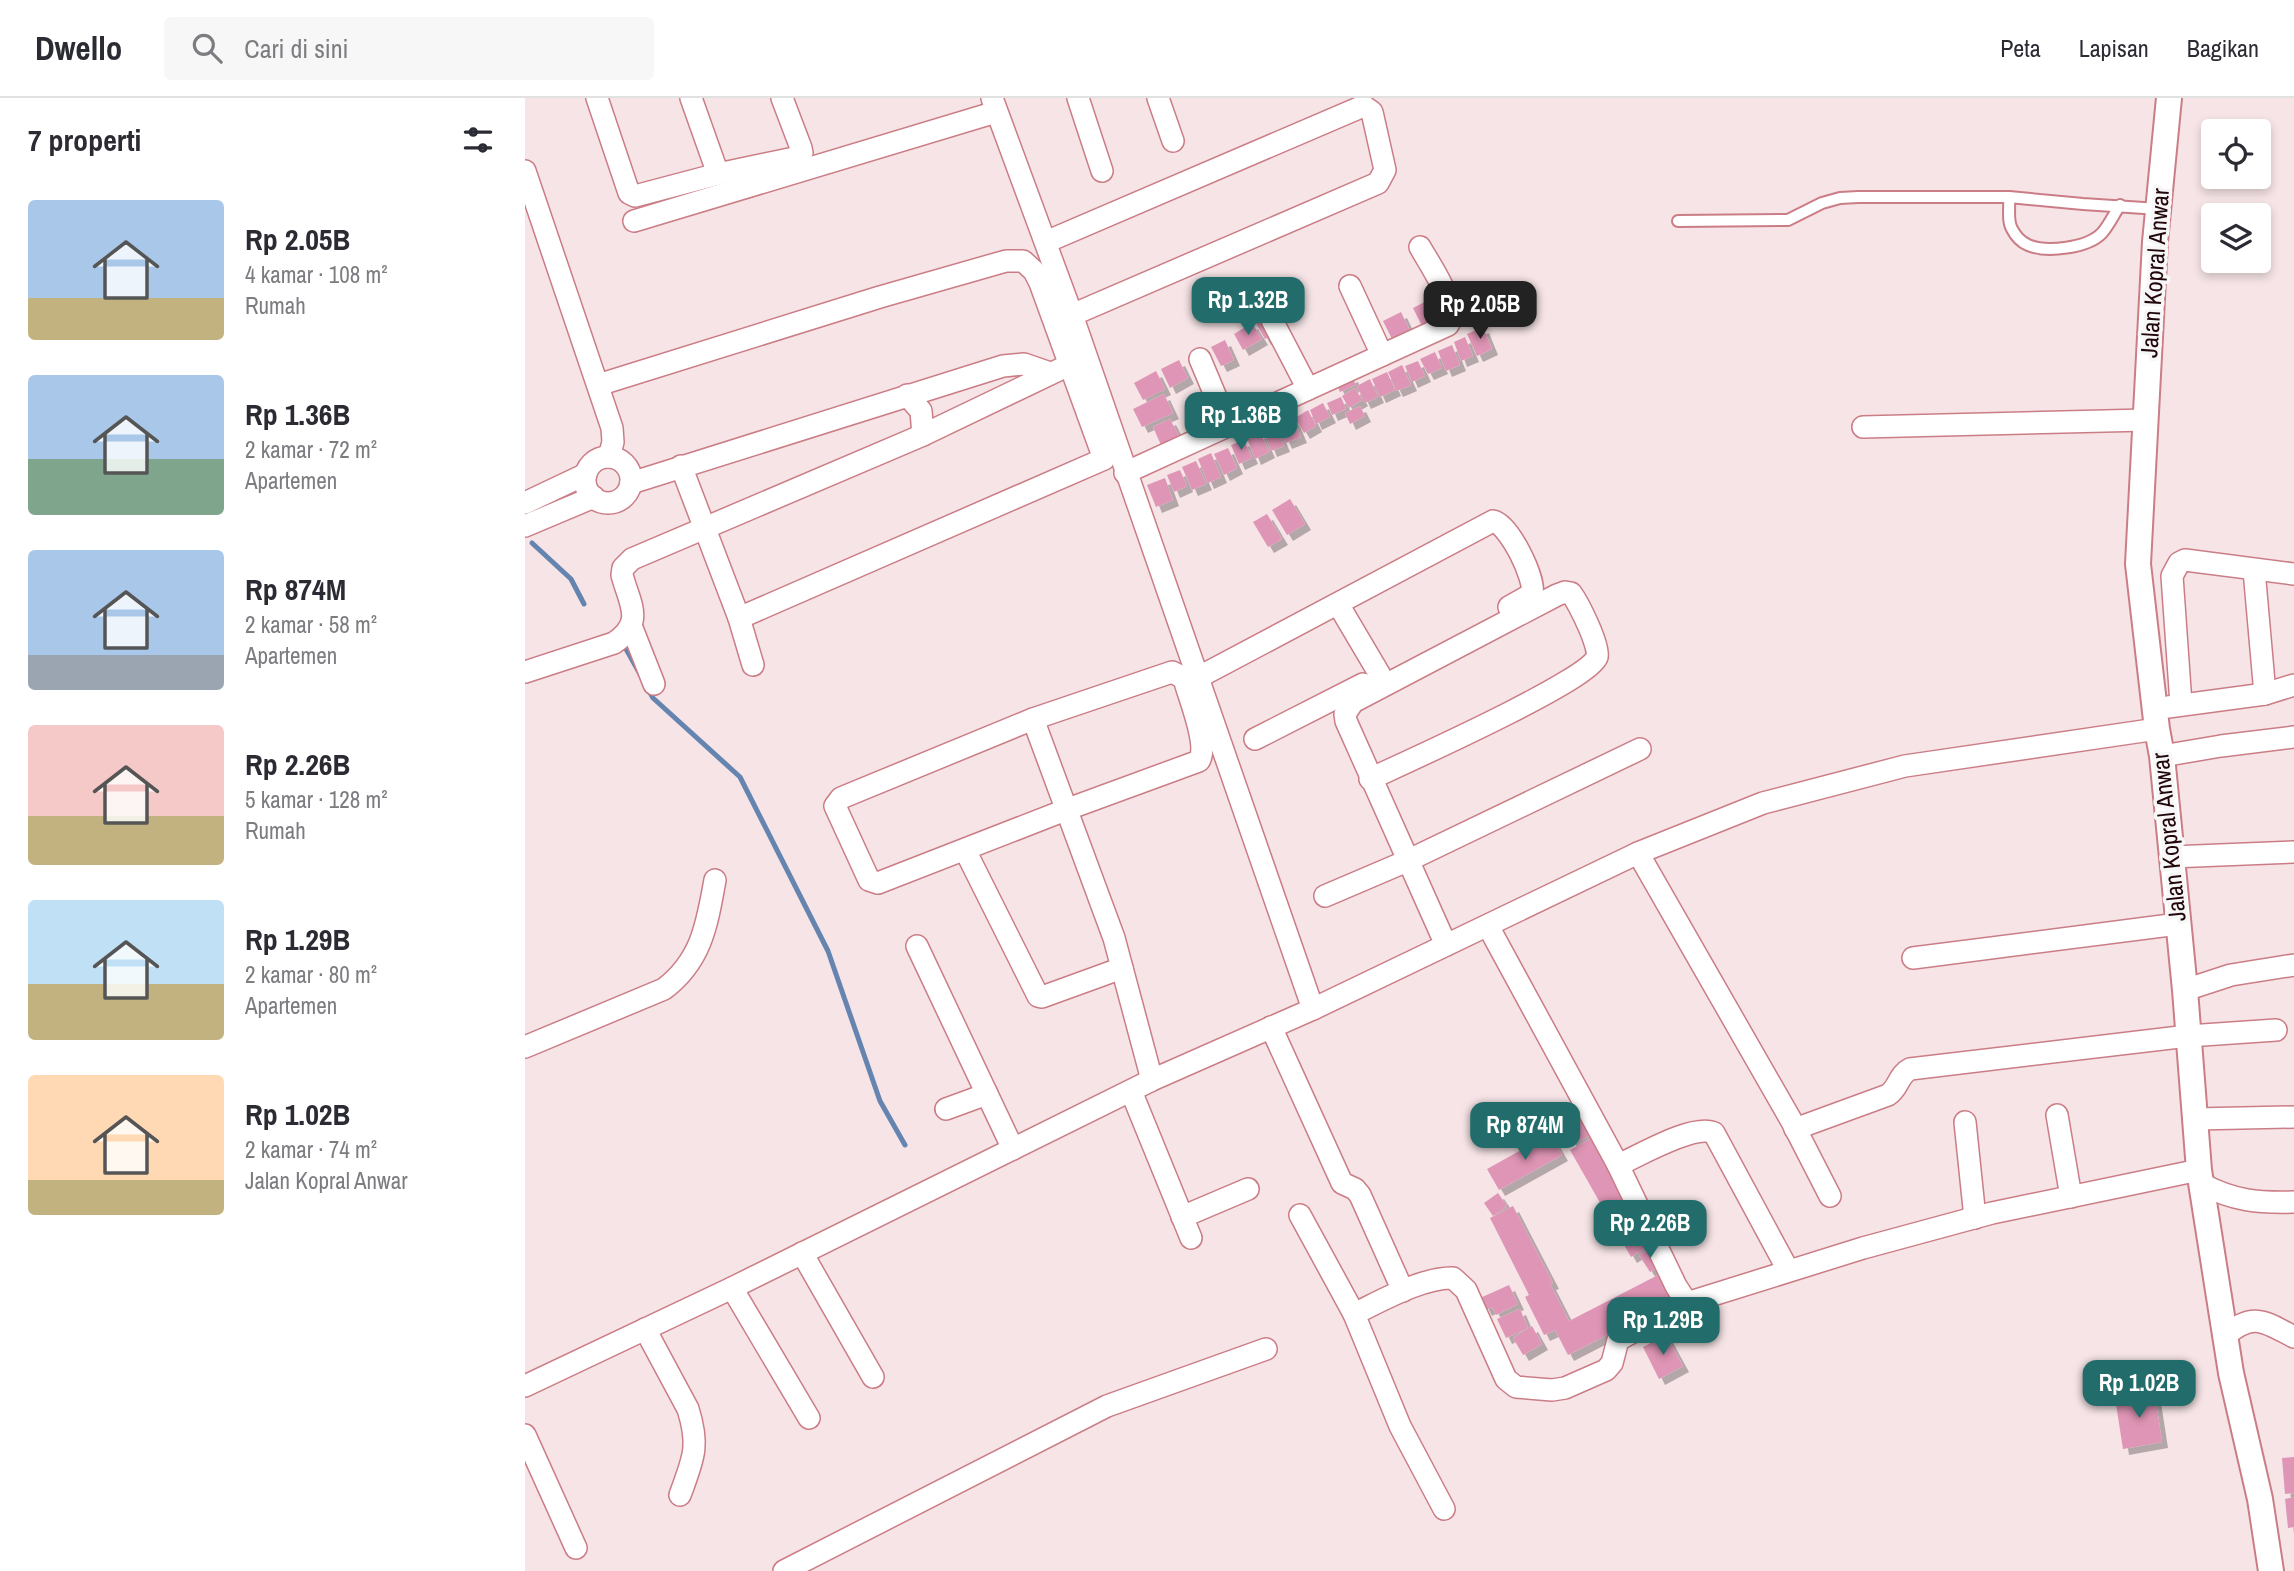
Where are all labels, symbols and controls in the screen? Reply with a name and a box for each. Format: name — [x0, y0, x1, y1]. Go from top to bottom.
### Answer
search box — [164, 17, 654, 80]
text: Dwello — [35, 26, 122, 70]
icon: search — [188, 29, 226, 67]
text: Cari di sini — [244, 31, 349, 66]
text: Peta — [2000, 32, 2041, 64]
text: Lapisan — [2079, 32, 2149, 64]
text: Bagikan — [2187, 32, 2259, 64]
map controls — [2201, 119, 2271, 273]
button: locate — [2201, 119, 2271, 189]
text: 7 properti — [28, 120, 141, 160]
icon: filters — [459, 121, 497, 159]
street label: Jalan Kopral Anwar — [2132, 187, 2176, 359]
button: layers — [2201, 203, 2271, 273]
text: Rp 2.05B — [245, 219, 350, 259]
icon: home — [84, 228, 168, 312]
text: 4 kamar · 108 m² — [245, 259, 388, 290]
pin: Rp 1.32B — [1176, 278, 1320, 337]
pin: Rp 2.05B — [1408, 282, 1552, 341]
text: Rp 1.32B — [1208, 284, 1288, 315]
text: Rp 2.05B — [1440, 288, 1520, 319]
text: Rumah — [245, 290, 306, 321]
pin: Rp 1.36B — [1169, 392, 1313, 452]
text: Rp 1.36B — [245, 394, 350, 434]
text: Rp 1.36B — [1201, 399, 1281, 430]
icon: home — [84, 403, 168, 487]
text: 2 kamar · 72 m² — [245, 434, 377, 465]
text: Apartemen — [245, 465, 337, 496]
text: Rp 874M — [245, 569, 346, 609]
icon: home — [84, 578, 168, 662]
text: 2 kamar · 58 m² — [245, 609, 377, 640]
text: Apartemen — [245, 640, 337, 671]
text: Rp 2.26B — [245, 744, 350, 784]
street label: Jalan Kopral Anwar — [2143, 751, 2193, 923]
icon: home — [84, 753, 168, 837]
text: 5 kamar · 128 m² — [245, 784, 388, 815]
text: Rumah — [245, 815, 306, 846]
text: Rp 1.29B — [245, 919, 350, 959]
icon: home — [84, 928, 168, 1012]
text: 2 kamar · 80 m² — [245, 959, 377, 990]
text: Apartemen — [245, 990, 337, 1021]
text: Rp 1.02B — [245, 1094, 350, 1134]
pin: Rp 874M — [1460, 1102, 1590, 1162]
icon: home — [84, 1103, 168, 1187]
text: Rp 874M — [1486, 1109, 1564, 1140]
text: 2 kamar · 74 m² — [245, 1134, 377, 1165]
text: Jalan Kopral Anwar — [245, 1165, 408, 1196]
pin: Rp 2.26B — [1578, 1200, 1722, 1260]
text: Rp 2.26B — [1610, 1207, 1690, 1238]
pin: Rp 1.29B — [1591, 1298, 1735, 1357]
text: Rp 1.29B — [1623, 1304, 1703, 1335]
pin: Rp 1.02B — [2067, 1360, 2211, 1420]
text: Rp 1.02B — [2099, 1367, 2179, 1398]

